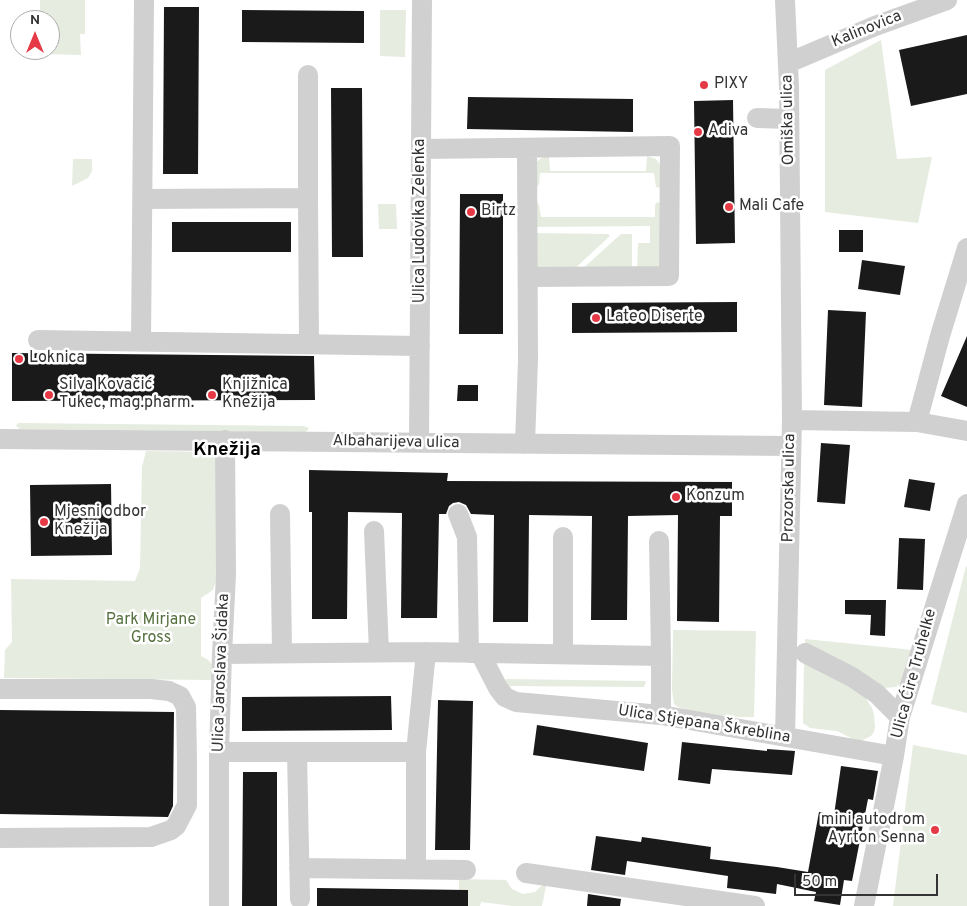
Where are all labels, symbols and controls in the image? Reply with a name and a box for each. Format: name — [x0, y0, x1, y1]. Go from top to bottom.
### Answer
street label: Kalinovica — [829, 7, 905, 53]
north arrow — [10, 10, 60, 60]
text: N — [30, 12, 40, 29]
place label: PIXY — [714, 75, 748, 95]
street label: Omiška ulica — [779, 75, 799, 165]
marker: PIXY — [698, 79, 710, 91]
place label: Adiva — [708, 122, 748, 142]
marker: Adiva — [692, 126, 704, 138]
street label: Ulica Ludovika Zelenka — [411, 139, 431, 303]
place label: Mali Cafe — [739, 197, 804, 217]
marker: Mali Cafe — [723, 201, 735, 213]
place label: Birtz — [481, 202, 516, 222]
marker: Birtz — [465, 206, 477, 218]
place label: Lateo Diserte — [606, 308, 703, 328]
marker: Lateo Diserte — [590, 312, 602, 324]
place label: Loknica — [29, 349, 85, 369]
marker: Loknica — [13, 353, 25, 365]
place label: Silva Kovačić Tukec, mag.pharm. — [59, 376, 194, 414]
place label: Knjižnica Knežija — [222, 376, 288, 414]
marker: Silva Kovačić Tukec, mag.pharm. — [43, 389, 55, 401]
marker: Knjižnica Knežija — [206, 389, 218, 401]
street label: Albaharijeva ulica — [332, 432, 460, 454]
street label: Prozorska ulica — [779, 433, 801, 543]
district label: Knežija — [193, 440, 261, 462]
place label: Konzum — [686, 487, 745, 507]
marker: Konzum — [670, 491, 682, 503]
place label: Mjesni odbor Knežija — [54, 503, 146, 541]
marker: Mjesni odbor Knežija — [38, 516, 50, 528]
street label: Ulica Jaroslava Šidaka — [210, 593, 234, 753]
street label: Ulica Ćire Truhelke — [888, 607, 942, 741]
park label: Park Mirjane Gross — [106, 611, 196, 649]
street label: Ulica Stjepana Škreblina — [617, 702, 791, 748]
place label: mini autodrom Ayrton Senna — [821, 811, 925, 849]
marker: mini autodrom Ayrton Senna — [929, 824, 941, 836]
scale bar — [797, 864, 941, 896]
text: 50 m — [802, 873, 837, 892]

